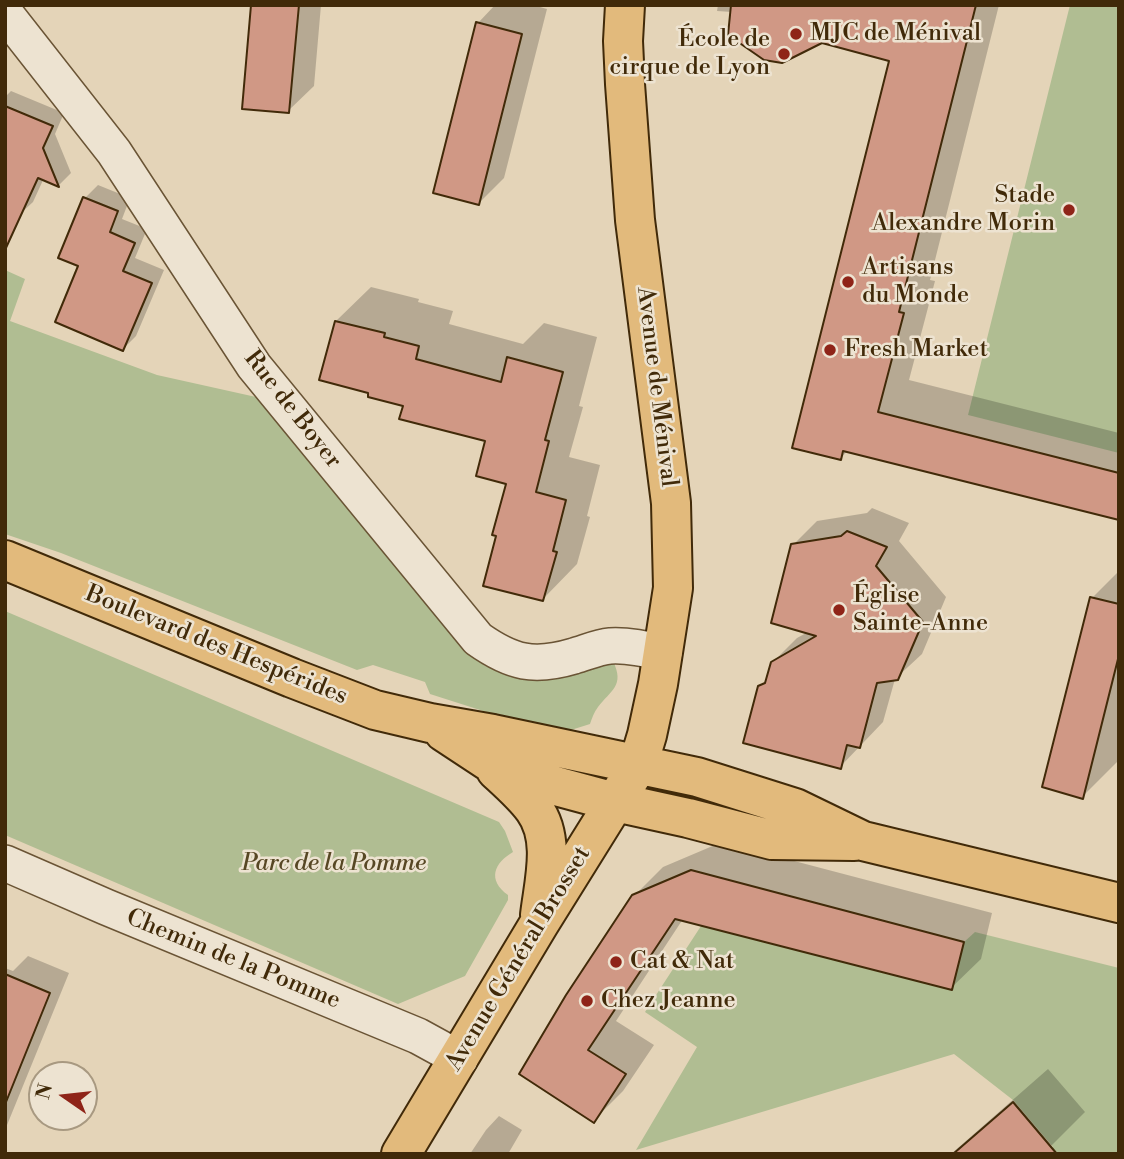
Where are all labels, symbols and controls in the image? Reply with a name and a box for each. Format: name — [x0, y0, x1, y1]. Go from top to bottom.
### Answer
place label: MJC de Ménival — [810, 20, 981, 48]
place label: École de cirque de Lyon — [609, 26, 770, 82]
marker: MJC de Ménival — [788, 26, 804, 42]
marker: École de cirque de Lyon — [776, 46, 792, 62]
place label: Stade Alexandre Morin — [872, 182, 1055, 238]
marker: Stade Alexandre Morin — [1061, 202, 1077, 218]
place label: Artisans du Monde — [862, 254, 969, 310]
marker: Artisans du Monde — [840, 274, 856, 290]
street label: Avenue de Ménival — [629, 285, 683, 489]
place label: Fresh Market — [844, 336, 988, 364]
marker: Fresh Market — [822, 342, 838, 358]
street label: Rue de Boyer — [237, 345, 347, 475]
street label: Boulevard des Hespérides — [81, 580, 351, 712]
place label: Église Sainte-Anne — [853, 582, 988, 638]
marker: Église Sainte-Anne — [831, 602, 847, 618]
street label: Avenue Général Brosset — [441, 842, 597, 1076]
park label: Parc de la Pomme — [242, 850, 426, 878]
street label: Chemin de la Pomme — [122, 904, 344, 1016]
place label: Cat & Nat — [630, 948, 734, 976]
marker: Cat & Nat — [608, 954, 624, 970]
place label: Chez Jeanne — [601, 987, 736, 1015]
marker: Chez Jeanne — [579, 993, 595, 1009]
north arrow — [28, 1061, 98, 1131]
text: N — [31, 1081, 58, 1102]

